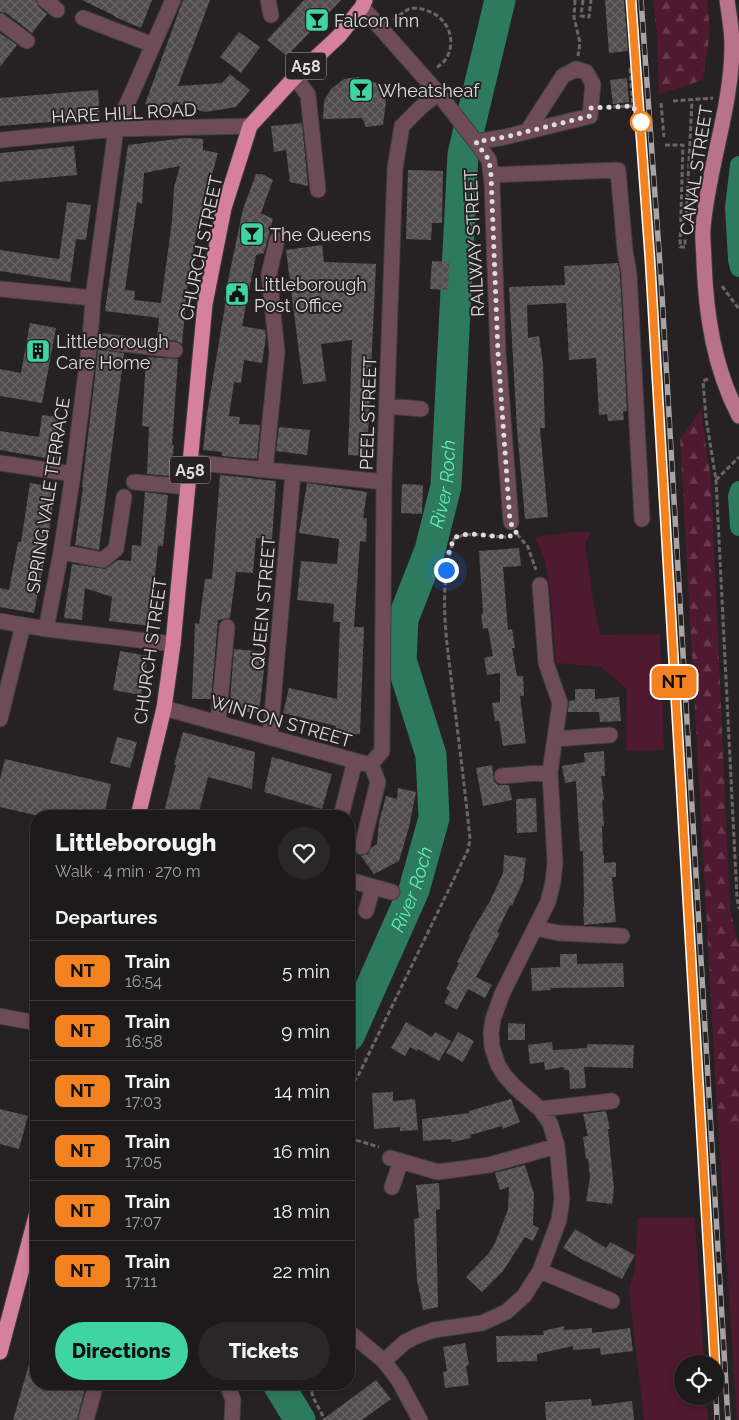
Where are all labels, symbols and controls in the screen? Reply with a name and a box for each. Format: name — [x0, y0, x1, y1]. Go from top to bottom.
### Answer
bar icon: Falcon Inn — [304, 7, 330, 33]
place label: Falcon Inn — [334, 10, 419, 31]
road number: A58 — [286, 52, 326, 80]
bar icon: Wheatsheaf — [348, 77, 374, 103]
place label: Wheatsheaf — [378, 80, 480, 101]
street label: HARE HILL ROAD — [51, 99, 197, 127]
street label: CANAL STREET — [675, 103, 717, 237]
unlabelled marker — [630, 111, 652, 133]
street label: RAILWAY STREET — [460, 169, 488, 317]
street label: CHURCH STREET — [175, 174, 227, 322]
bar icon: The Queens — [239, 221, 265, 247]
place label: The Queens — [270, 224, 371, 245]
place label: Littleborough Post Office — [254, 274, 367, 316]
public building icon: Littleborough Post Office — [224, 281, 250, 307]
place label: Littleborough Care Home — [56, 331, 169, 373]
building icon: Littleborough Care Home — [25, 338, 51, 364]
street label: PEEL STREET — [356, 356, 380, 470]
street label: SPRING VALE TERRACE — [22, 395, 74, 595]
water label: River Roch — [425, 439, 459, 530]
road number: A58 — [170, 456, 210, 484]
street label: QUEEN STREET — [247, 535, 279, 671]
your location — [434, 558, 459, 583]
street label: CHURCH STREET — [129, 576, 171, 726]
line badge: NT — [652, 666, 696, 698]
text: NT — [662, 671, 686, 692]
street label: WINTON STREET — [208, 691, 354, 751]
button: heart — [278, 827, 330, 879]
text: Littleborough — [55, 828, 217, 857]
water label: River Roch — [386, 844, 437, 935]
text: Walk · 4 min · 270 m — [55, 862, 201, 881]
text: Departures — [55, 906, 157, 928]
text: Train — [125, 950, 170, 972]
text: NT — [70, 960, 95, 981]
text: 5 min — [282, 960, 330, 982]
text: 16:54 — [125, 972, 162, 991]
text: Train — [125, 1010, 170, 1032]
text: NT — [70, 1020, 95, 1041]
text: 9 min — [281, 1020, 330, 1042]
text: 16:58 — [125, 1032, 163, 1051]
text: Train — [125, 1070, 170, 1092]
text: NT — [70, 1080, 95, 1101]
text: 14 min — [274, 1080, 330, 1102]
text: 17:03 — [125, 1092, 162, 1111]
text: Train — [125, 1130, 170, 1152]
text: NT — [70, 1140, 95, 1161]
text: 16 min — [273, 1140, 330, 1162]
text: 17:05 — [125, 1152, 162, 1171]
text: Train — [125, 1190, 170, 1212]
text: NT — [70, 1200, 95, 1221]
text: 18 min — [273, 1200, 330, 1222]
text: 17:07 — [125, 1212, 162, 1231]
text: Train — [125, 1250, 170, 1272]
text: NT — [70, 1260, 95, 1281]
text: 22 min — [273, 1260, 330, 1282]
text: 17:11 — [125, 1272, 157, 1291]
button: Directions — [55, 1322, 188, 1380]
button: Tickets — [198, 1322, 330, 1380]
map controls — [674, 1355, 724, 1405]
button: locate — [674, 1355, 724, 1405]

